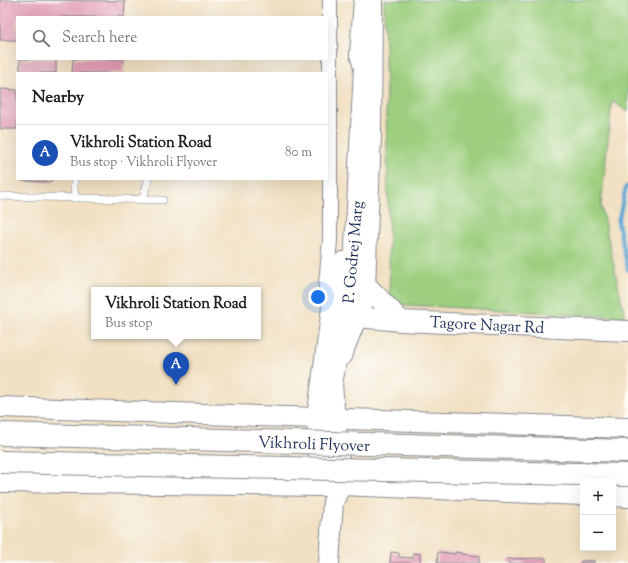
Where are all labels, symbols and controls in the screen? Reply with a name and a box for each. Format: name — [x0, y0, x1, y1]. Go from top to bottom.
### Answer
search box — [16, 16, 328, 60]
icon: search — [30, 27, 52, 49]
text: Search here — [62, 28, 137, 49]
text: Nearby — [32, 86, 84, 110]
text: Vikhroli Station Road — [70, 133, 212, 154]
text: A — [40, 144, 50, 162]
text: 80 m — [285, 144, 312, 162]
text: Bus stop · Vikhroli Flyover — [70, 154, 217, 172]
street label: P. Godrej Marg — [339, 200, 370, 304]
popup — [91, 287, 261, 339]
your location — [308, 287, 328, 307]
text: Vikhroli Station Road — [105, 294, 247, 315]
street label: Tagore Nagar Rd — [429, 312, 545, 341]
text: Bus stop — [105, 315, 152, 333]
pin: A — [163, 352, 189, 385]
street label: Vikhroli Flyover — [258, 432, 370, 459]
map controls — [580, 479, 616, 551]
button: + — [580, 479, 616, 515]
button: − — [580, 515, 616, 551]

